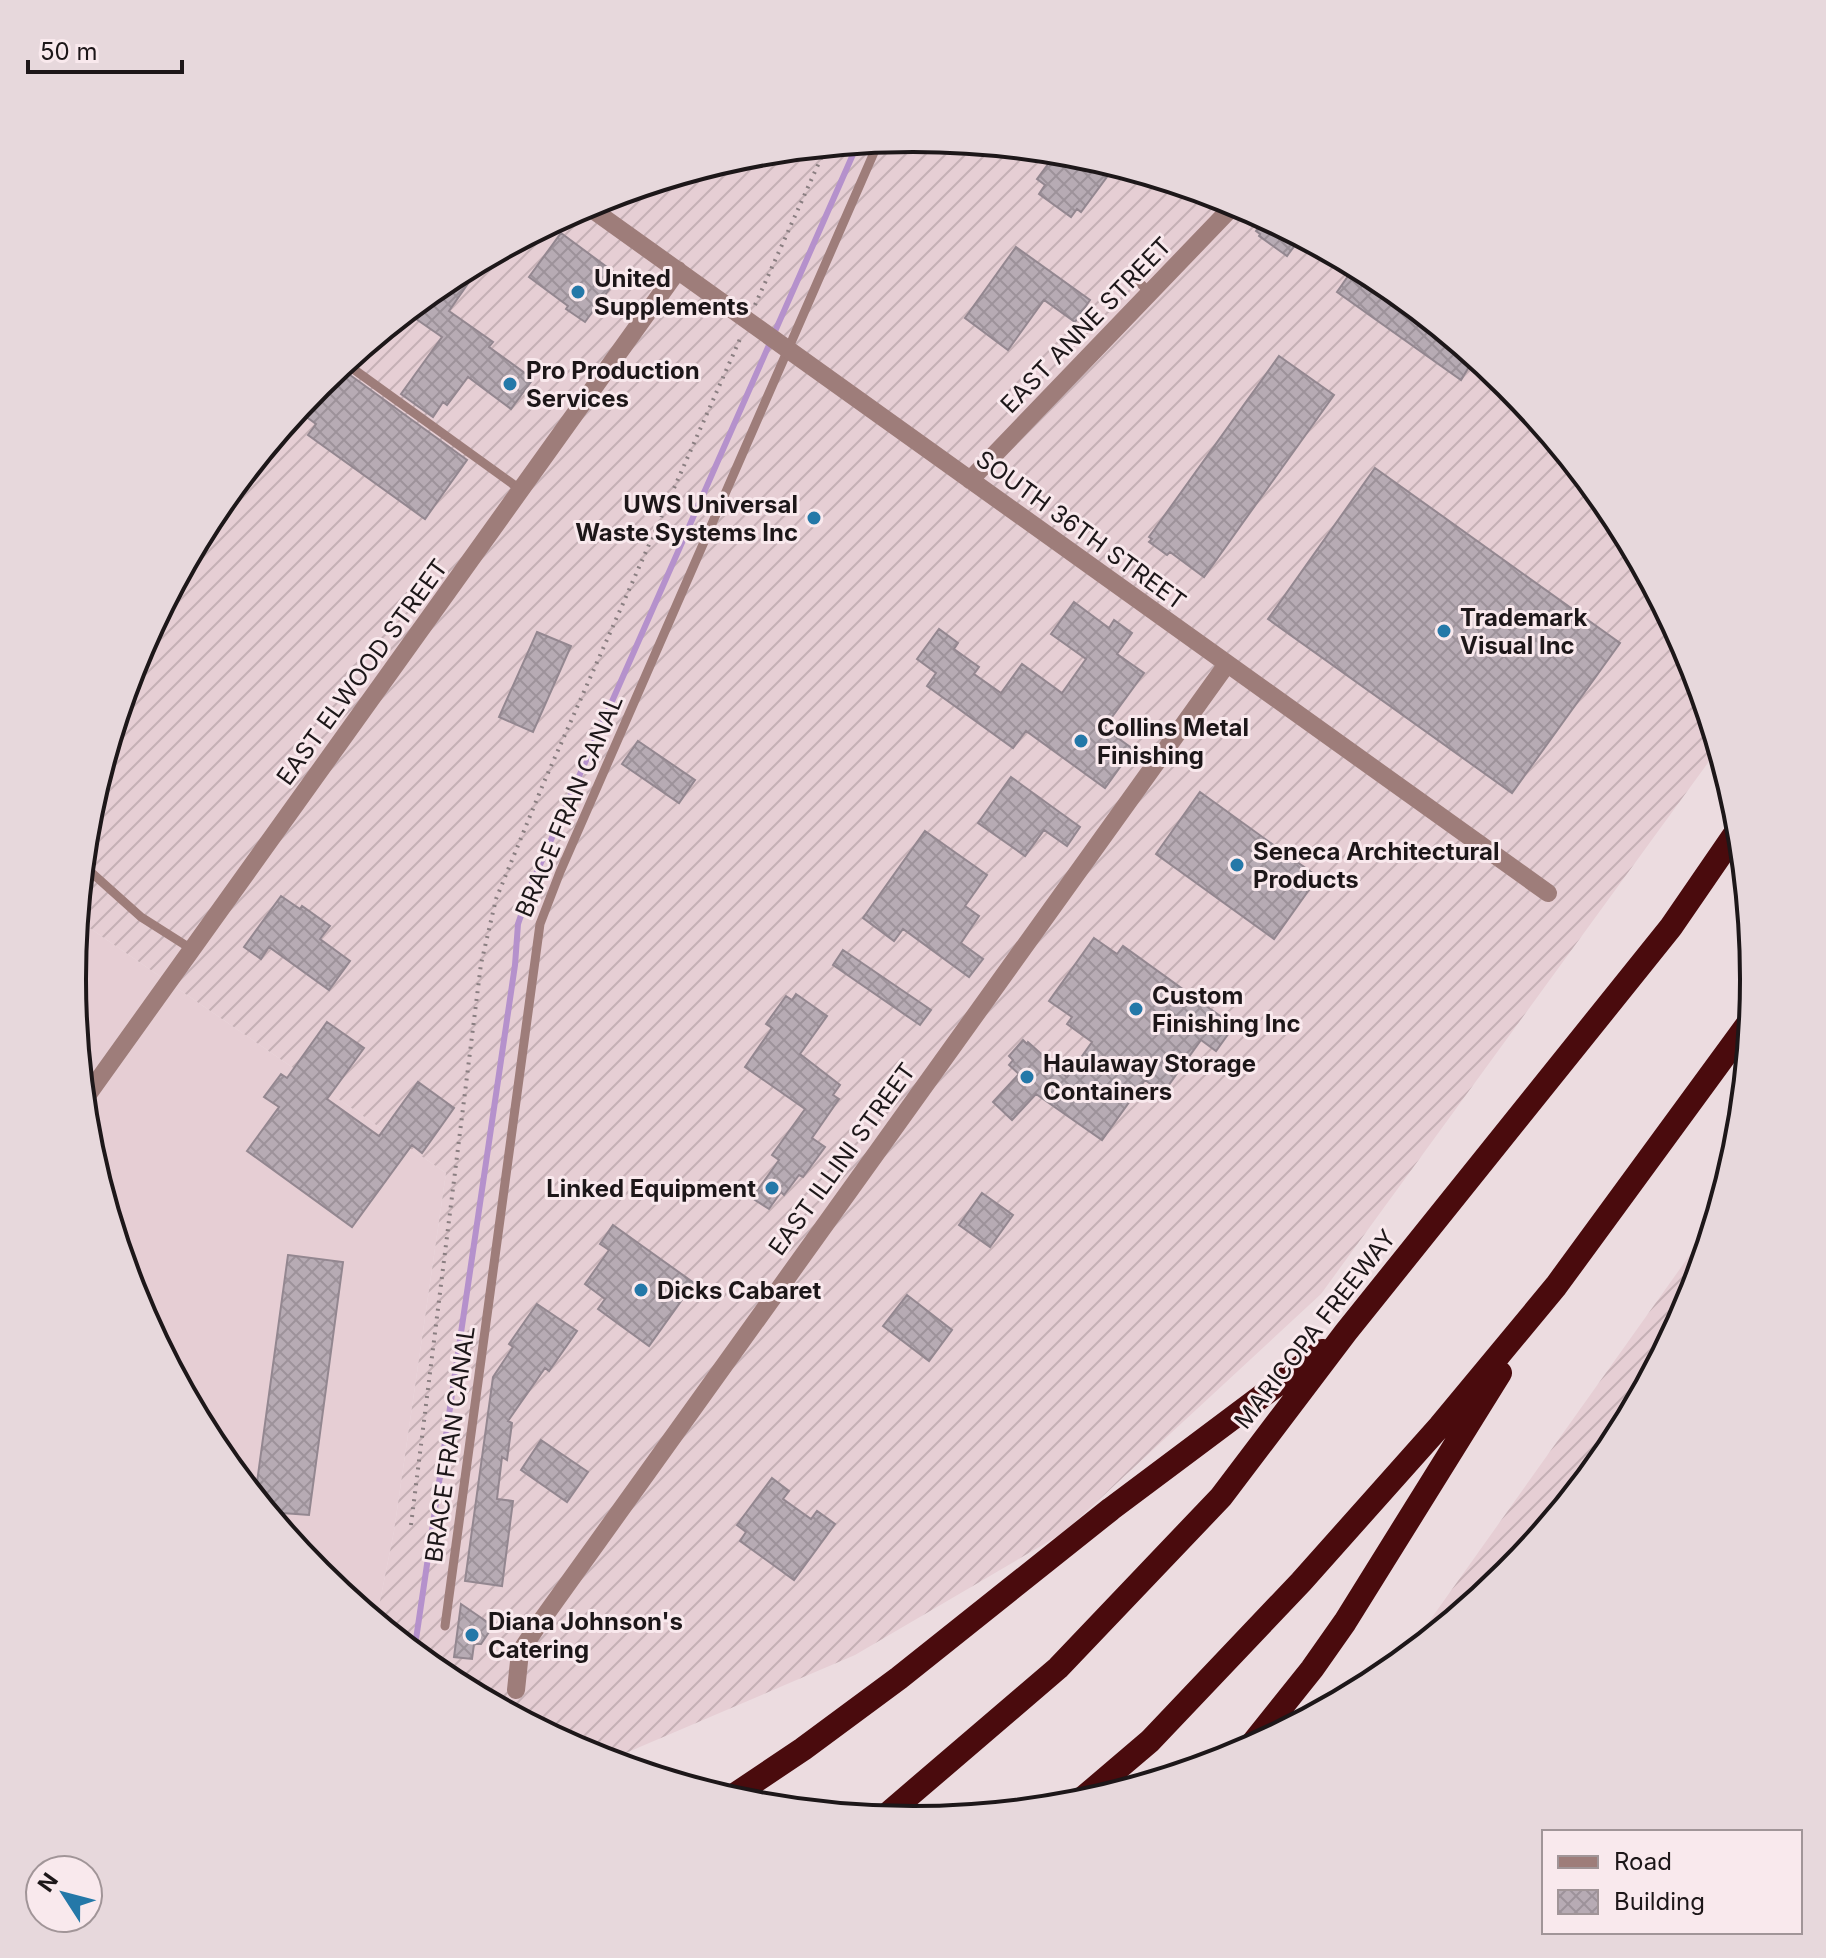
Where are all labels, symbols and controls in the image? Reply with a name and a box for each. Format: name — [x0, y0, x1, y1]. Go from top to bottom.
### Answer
scale bar — [28, 24, 182, 74]
text: 50 m — [40, 37, 98, 66]
street label: EAST ANNE STREET — [995, 231, 1177, 419]
place label: United Supplements — [594, 264, 749, 321]
marker: United Supplements — [569, 283, 587, 301]
place label: Pro Production Services — [526, 356, 700, 413]
marker: Pro Production Services — [501, 375, 519, 393]
street label: SOUTH 36TH STREET — [970, 444, 1192, 616]
place label: UWS Universal Waste Systems Inc — [575, 490, 798, 547]
marker: UWS Universal Waste Systems Inc — [805, 509, 823, 527]
street label: EAST ELWOOD STREET — [270, 554, 454, 790]
place label: Trademark Visual Inc — [1460, 603, 1587, 660]
marker: Trademark Visual Inc — [1435, 622, 1453, 640]
street label: BRACE FRAN CANAL — [509, 691, 629, 921]
place label: Collins Metal Finishing — [1097, 713, 1249, 770]
marker: Collins Metal Finishing — [1072, 732, 1090, 750]
place label: Seneca Architectural Products — [1253, 837, 1499, 894]
marker: Seneca Architectural Products — [1228, 856, 1246, 874]
place label: Custom Finishing Inc — [1152, 981, 1301, 1038]
marker: Custom Finishing Inc — [1127, 1000, 1145, 1018]
place label: Haulaway Storage Containers — [1043, 1049, 1256, 1106]
street label: EAST ILLINI STREET — [762, 1057, 922, 1261]
marker: Haulaway Storage Containers — [1018, 1068, 1036, 1086]
place label: Linked Equipment — [546, 1174, 756, 1203]
marker: Linked Equipment — [763, 1179, 781, 1197]
street label: MARICOPA FREEWAY — [1228, 1224, 1402, 1434]
place label: Dicks Cabaret — [657, 1276, 821, 1305]
marker: Dicks Cabaret — [632, 1281, 650, 1299]
street label: BRACE FRAN CANAL — [419, 1324, 481, 1564]
place label: Diana Johnson's Catering — [488, 1607, 683, 1664]
marker: Diana Johnson's Catering — [463, 1626, 481, 1644]
legend — [1542, 1830, 1802, 1934]
text: Road — [1614, 1847, 1672, 1876]
north arrow — [24, 1854, 104, 1934]
text: N — [32, 1868, 63, 1897]
text: Building — [1614, 1887, 1705, 1916]

